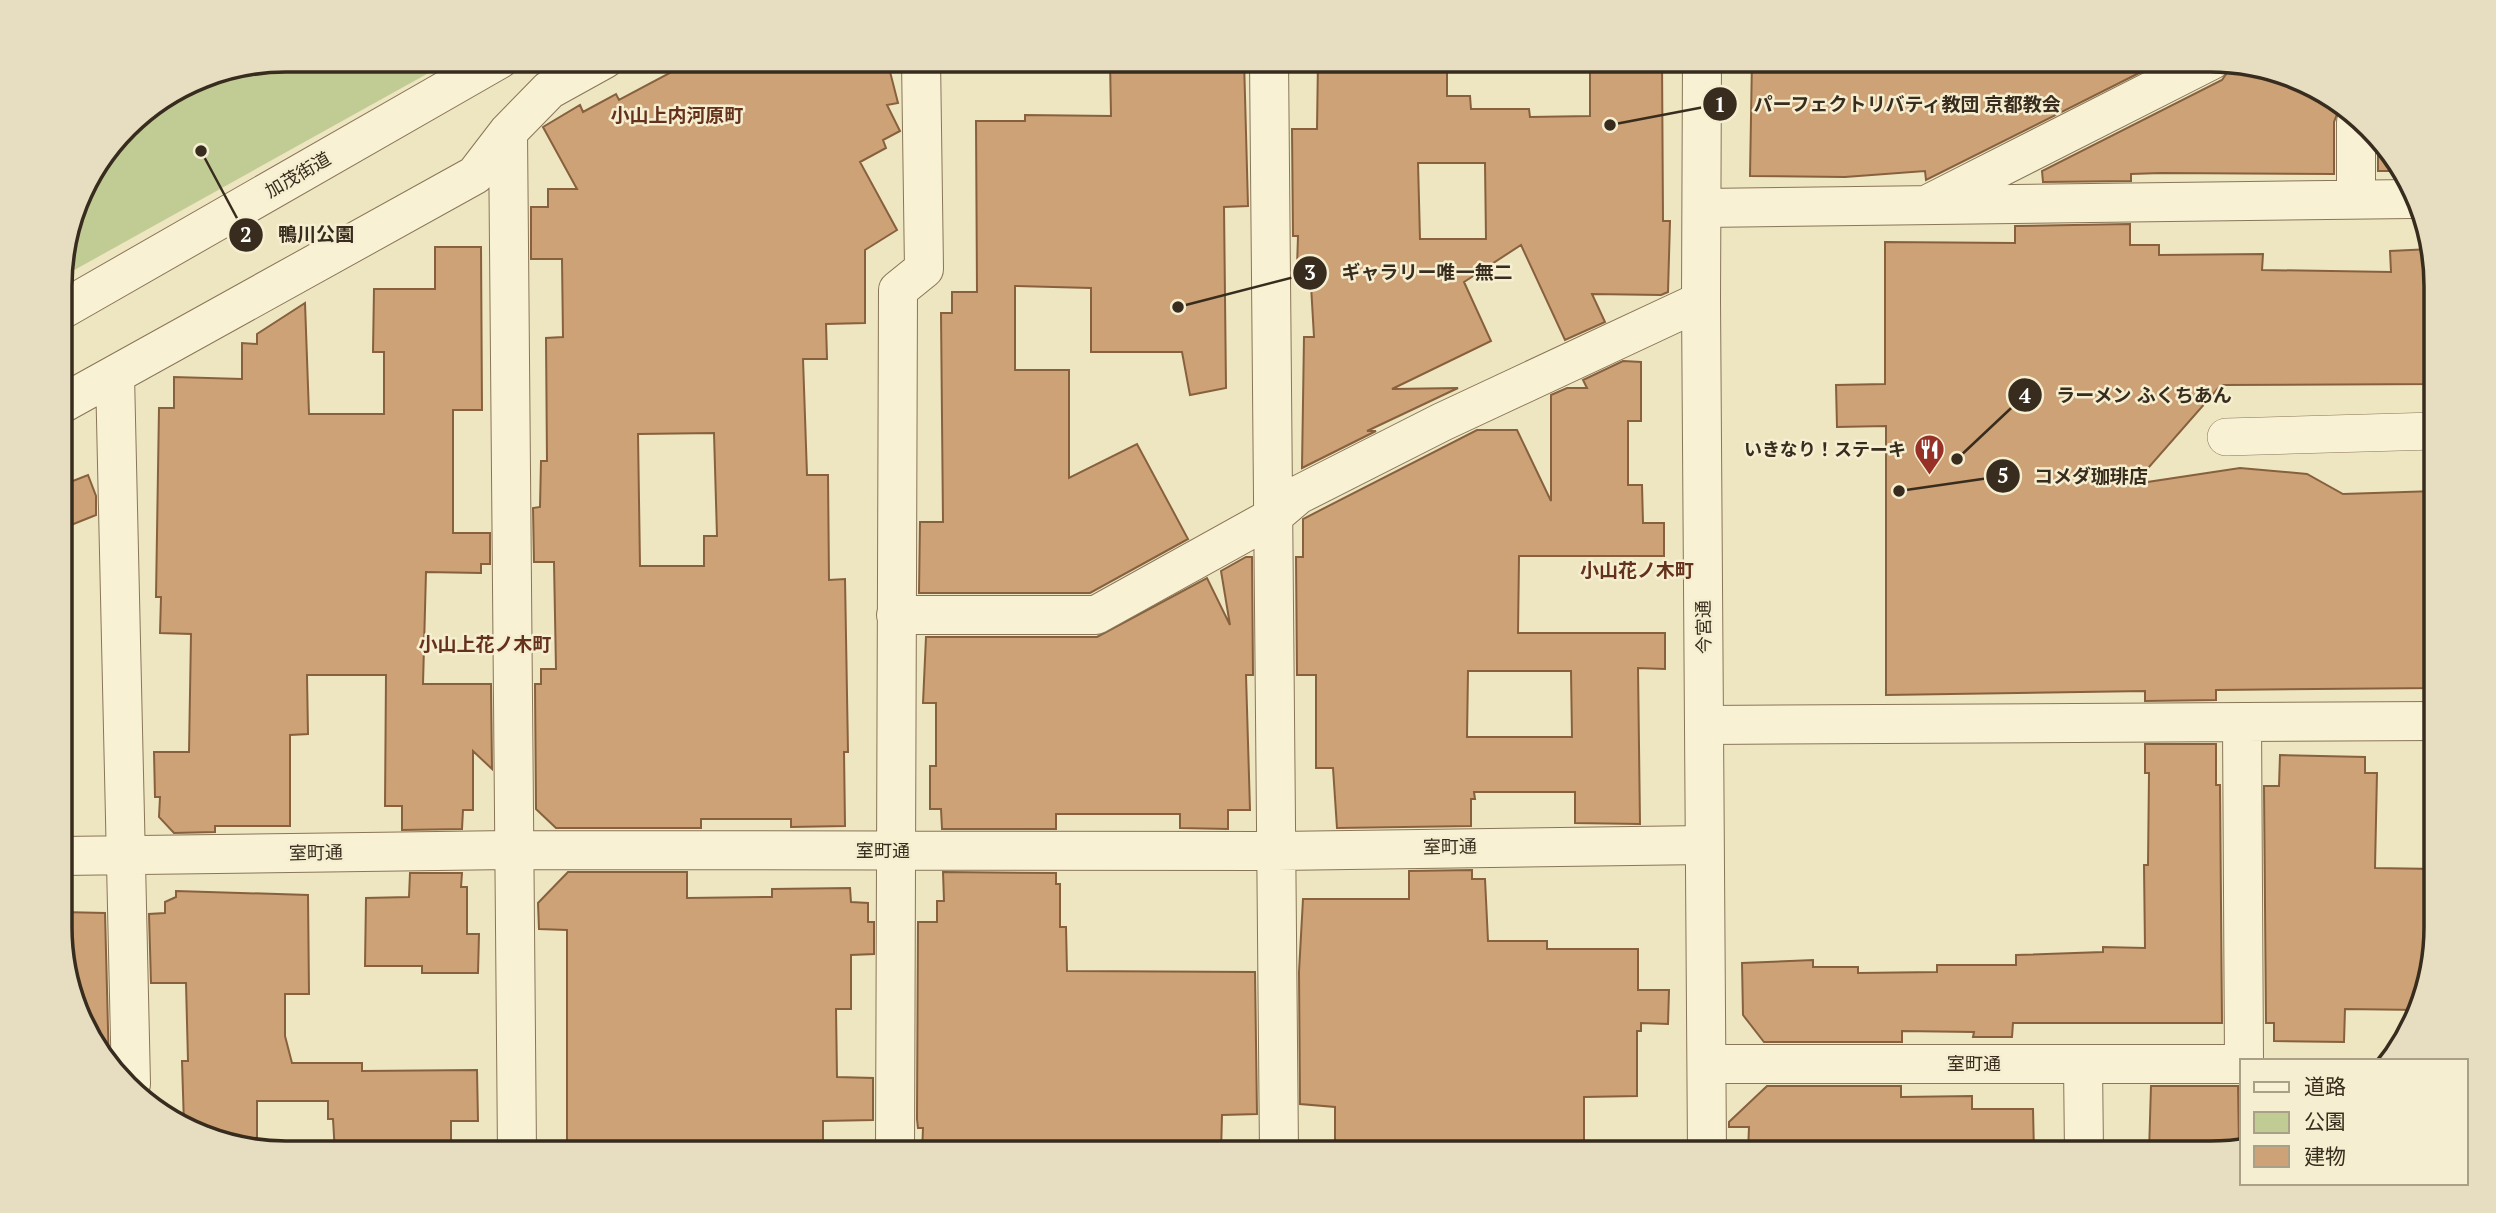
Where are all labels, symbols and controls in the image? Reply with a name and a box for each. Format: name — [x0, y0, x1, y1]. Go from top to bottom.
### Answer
callout: パーフェクトリバティ教団 京都教会 — [1703, 84, 2075, 124]
text: 1 — [1714, 90, 1726, 118]
text: パーフェクトリバティ教団 京都教会 — [1754, 91, 2060, 116]
district label: 小山上内河原町 — [610, 102, 744, 127]
street label: 加茂街道 — [260, 146, 335, 203]
callout: 鴨川公園 — [229, 215, 368, 255]
text: 2 — [240, 220, 252, 248]
text: 鴨川公園 — [278, 221, 354, 246]
callout: ギャラリー唯一無二 — [1293, 253, 1527, 293]
text: 3 — [1304, 258, 1316, 286]
text: ギャラリー唯一無二 — [1341, 259, 1513, 284]
callout: ラーメン ふくちあん — [2007, 375, 2246, 415]
text: 4 — [2019, 381, 2031, 409]
text: ラーメン ふくちあん — [2056, 382, 2232, 407]
restaurant icon: いきなり！ステーキ — [1912, 433, 1946, 477]
place label: いきなり！ステーキ — [1744, 437, 1906, 461]
callout: コメダ珈琲店 — [1985, 456, 2162, 496]
text: 5 — [1997, 461, 2009, 489]
text: コメダ珈琲店 — [2034, 463, 2148, 488]
district label: 小山花ノ木町 — [1580, 557, 1694, 582]
street label: 今宮通 — [1691, 600, 1715, 654]
district label: 小山上花ノ木町 — [418, 631, 552, 656]
street label: 室町通 — [1423, 834, 1477, 858]
street label: 室町通 — [856, 838, 910, 862]
street label: 室町通 — [289, 840, 343, 864]
street label: 室町通 — [1947, 1051, 2001, 1075]
legend — [2240, 1059, 2468, 1185]
text: 道路 — [2304, 1072, 2346, 1100]
text: 公園 — [2304, 1107, 2346, 1135]
text: 建物 — [2304, 1142, 2346, 1170]

